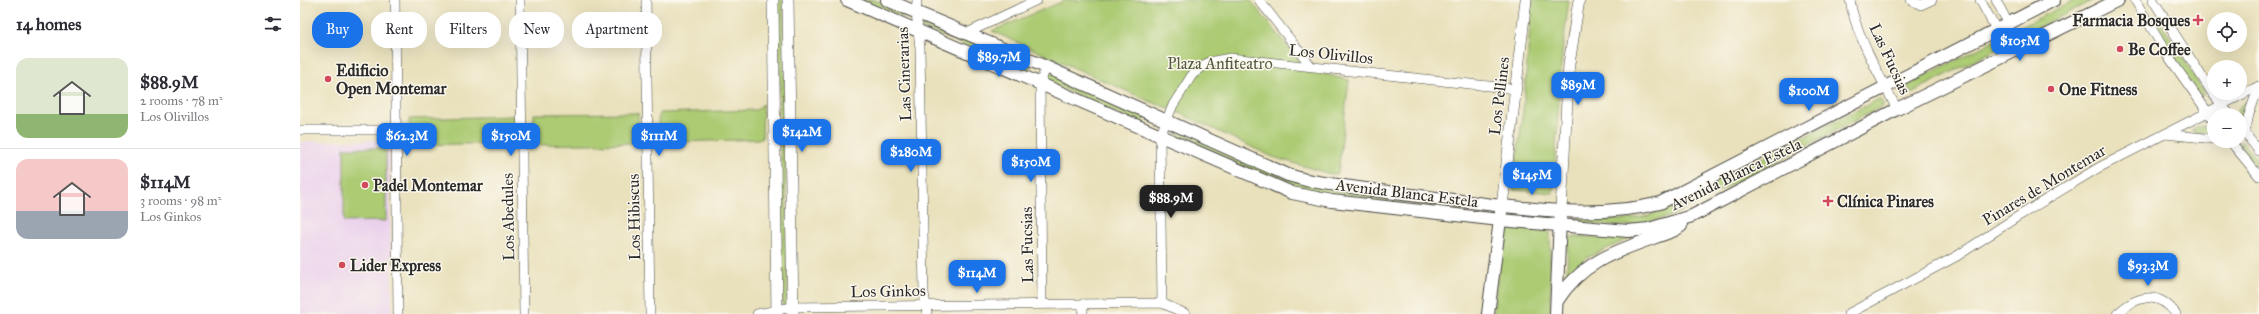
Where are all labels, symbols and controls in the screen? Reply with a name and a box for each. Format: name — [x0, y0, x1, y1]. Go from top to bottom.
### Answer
place label: Farmacia Bosques — [2072, 11, 2190, 31]
chip: Buy — [312, 12, 363, 48]
chip: Rent — [371, 12, 427, 48]
chip: Filters — [435, 12, 501, 48]
chip: New — [509, 12, 564, 48]
chip: Apartment — [572, 12, 662, 48]
map controls — [2207, 12, 2247, 148]
button: locate — [2207, 12, 2247, 52]
icon: filters — [262, 13, 284, 35]
text: 14 homes — [16, 14, 81, 35]
marker: Farmacia Bosques — [2193, 15, 2203, 25]
street label: Las Fucsias — [1865, 20, 1915, 98]
street label: Las Cinerarias — [893, 26, 915, 121]
pin: $105M — [1992, 28, 2048, 62]
text: $105M — [2000, 33, 2040, 49]
street label: Los Olivillos — [1288, 40, 1374, 68]
place label: Be Coffee — [2128, 40, 2191, 59]
pin: $89.7M — [966, 44, 1032, 78]
marker: Be Coffee — [2115, 44, 2125, 54]
text: $89.7M — [977, 49, 1021, 65]
park label: Plaza Anfiteatro — [1167, 54, 1273, 73]
street label: Los Pellines — [1485, 56, 1513, 136]
button: + — [2207, 60, 2247, 100]
place label: Edificio Open Montemar — [336, 61, 448, 99]
text: $88.9M — [140, 72, 198, 93]
pin: $89M — [1554, 72, 1602, 106]
icon: home — [48, 74, 96, 122]
marker: Edificio Open Montemar — [323, 74, 333, 84]
text: $89M — [1560, 77, 1596, 93]
pin: $100M — [1781, 78, 1837, 112]
place label: One Fitness — [2059, 80, 2138, 99]
text: $100M — [1788, 83, 1830, 99]
marker: One Fitness — [2046, 84, 2056, 94]
text: 2 rooms · 78 m² — [140, 93, 223, 109]
button: − — [2207, 108, 2247, 148]
text: Los Olivillos — [140, 109, 209, 125]
pin: $142M — [774, 119, 830, 153]
pin: $62.3M — [374, 123, 440, 157]
pin: $150M — [483, 123, 539, 157]
pin: $111M — [631, 123, 687, 157]
text: $142M — [782, 124, 822, 140]
text: $62.3M — [386, 128, 428, 144]
text: $150M — [491, 128, 531, 144]
text: $111M — [641, 128, 677, 144]
street label: Avenida Blanca Estela — [1666, 134, 1805, 214]
pin: $280M — [883, 139, 939, 173]
street label: Pinares de Montemar — [1979, 141, 2109, 229]
text: $280M — [890, 144, 932, 160]
pin: $150M — [1003, 149, 1059, 183]
text: $150M — [1011, 154, 1051, 170]
pin: $145M — [1504, 162, 1560, 196]
text: $145M — [1512, 167, 1552, 183]
text: $114M — [140, 172, 191, 193]
street label: Los Abedules — [498, 173, 518, 261]
street label: Los Hibiscus — [624, 173, 644, 260]
icon: home — [48, 175, 96, 223]
street label: Avenida Blanca Estela — [1334, 175, 1480, 211]
place label: Padel Montemar — [373, 176, 484, 195]
marker: Padel Montemar — [360, 180, 370, 190]
pin: $88.9M — [1138, 185, 1204, 219]
text: $88.9M — [1149, 190, 1193, 206]
place label: Clínica Pinares — [1837, 192, 1934, 211]
text: 3 rooms · 98 m² — [140, 193, 222, 209]
marker: Clínica Pinares — [1822, 195, 1834, 207]
street label: Las Fucsias — [1017, 207, 1037, 283]
text: Los Ginkos — [140, 209, 201, 225]
pin: $93.3M — [2115, 253, 2181, 287]
place label: Lider Express — [350, 256, 441, 276]
text: $93.3M — [2127, 258, 2169, 274]
marker: Lider Express — [337, 260, 347, 270]
pin: $114M — [949, 260, 1005, 294]
text: $114M — [958, 265, 996, 281]
street label: Los Ginkos — [850, 281, 926, 301]

